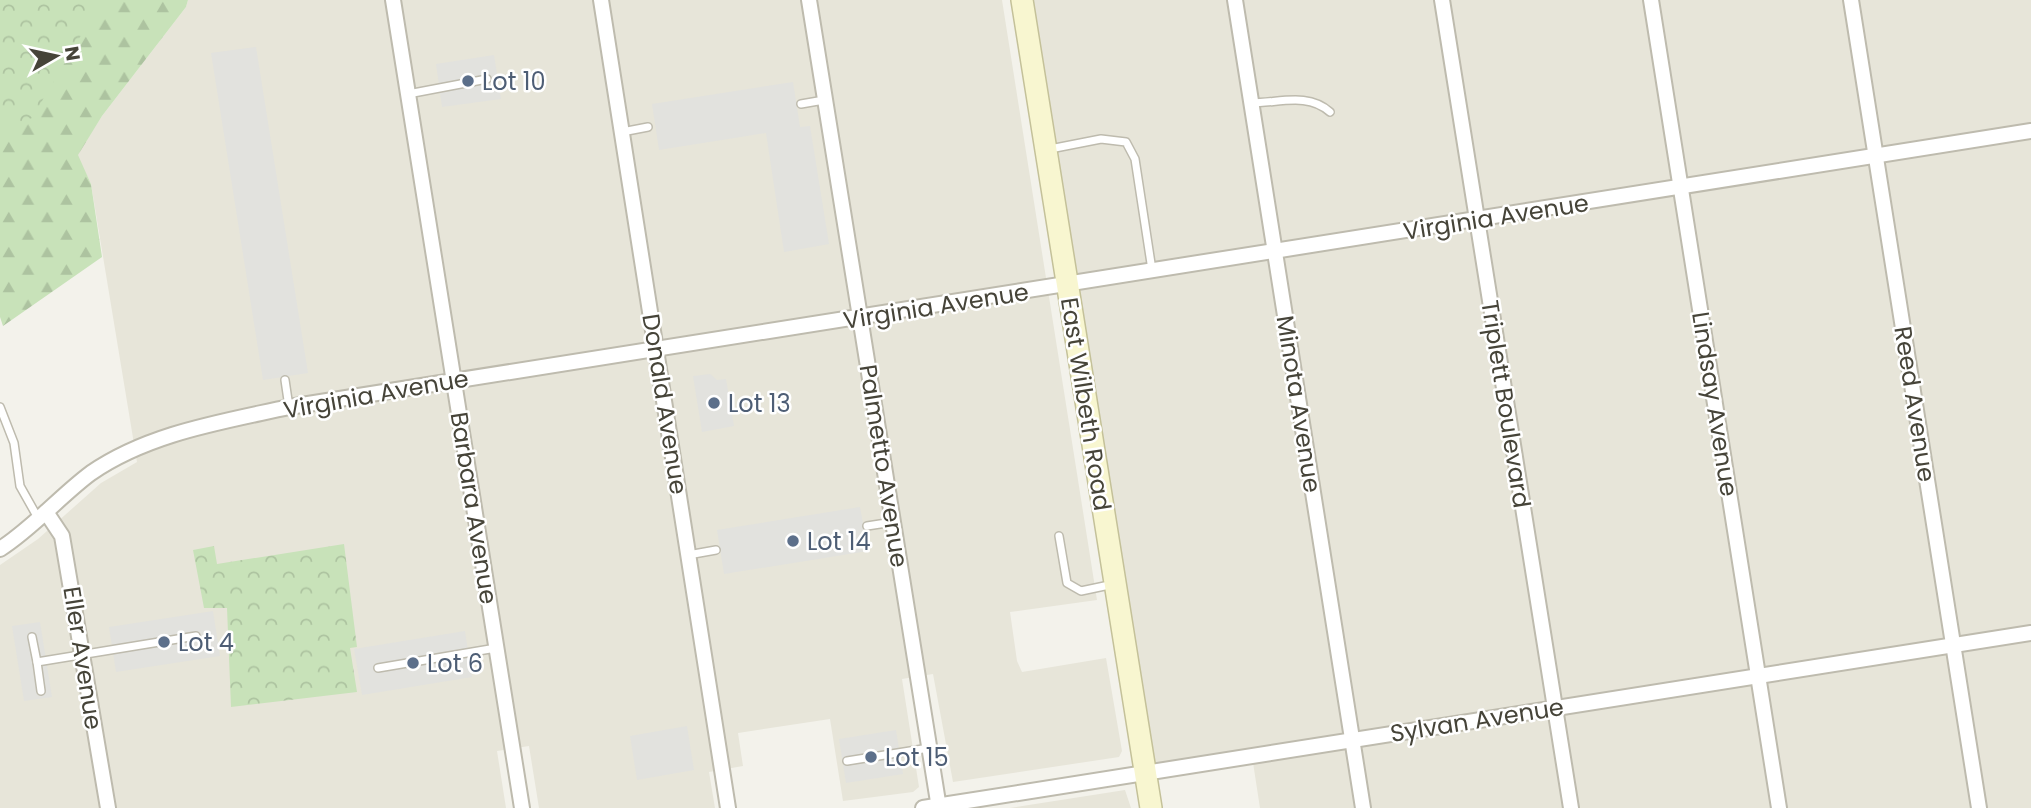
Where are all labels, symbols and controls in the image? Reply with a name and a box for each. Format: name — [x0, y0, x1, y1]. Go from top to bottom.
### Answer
north arrow — [21, 21, 91, 91]
text: N — [58, 44, 87, 63]
place label: Lot 10 — [482, 65, 546, 98]
marker: Lot 10 — [460, 73, 476, 89]
street label: Virginia Avenue — [1401, 186, 1591, 248]
street label: Virginia Avenue — [841, 275, 1031, 337]
street label: East Wilbeth Road — [1053, 295, 1119, 513]
street label: Triplett Boulevard — [1473, 298, 1539, 510]
street label: Lindsay Avenue — [1684, 309, 1746, 499]
street label: Donald Avenue — [634, 311, 696, 497]
street label: Minota Avenue — [1269, 313, 1329, 495]
street label: Reed Avenue — [1886, 324, 1944, 484]
street label: Virginia Avenue — [281, 361, 471, 427]
street label: Palmetto Avenue — [852, 362, 916, 570]
place label: Lot 13 — [728, 387, 791, 420]
marker: Lot 13 — [706, 395, 722, 411]
street label: Barbara Avenue — [443, 410, 505, 606]
place label: Lot 14 — [807, 525, 871, 558]
marker: Lot 14 — [785, 533, 801, 549]
street label: Eller Avenue — [55, 584, 111, 732]
place label: Lot 4 — [178, 626, 234, 659]
marker: Lot 4 — [156, 634, 172, 650]
place label: Lot 6 — [427, 647, 483, 680]
marker: Lot 6 — [405, 655, 421, 671]
street label: Sylvan Avenue — [1388, 690, 1566, 750]
place label: Lot 15 — [885, 741, 949, 774]
marker: Lot 15 — [863, 749, 879, 765]

